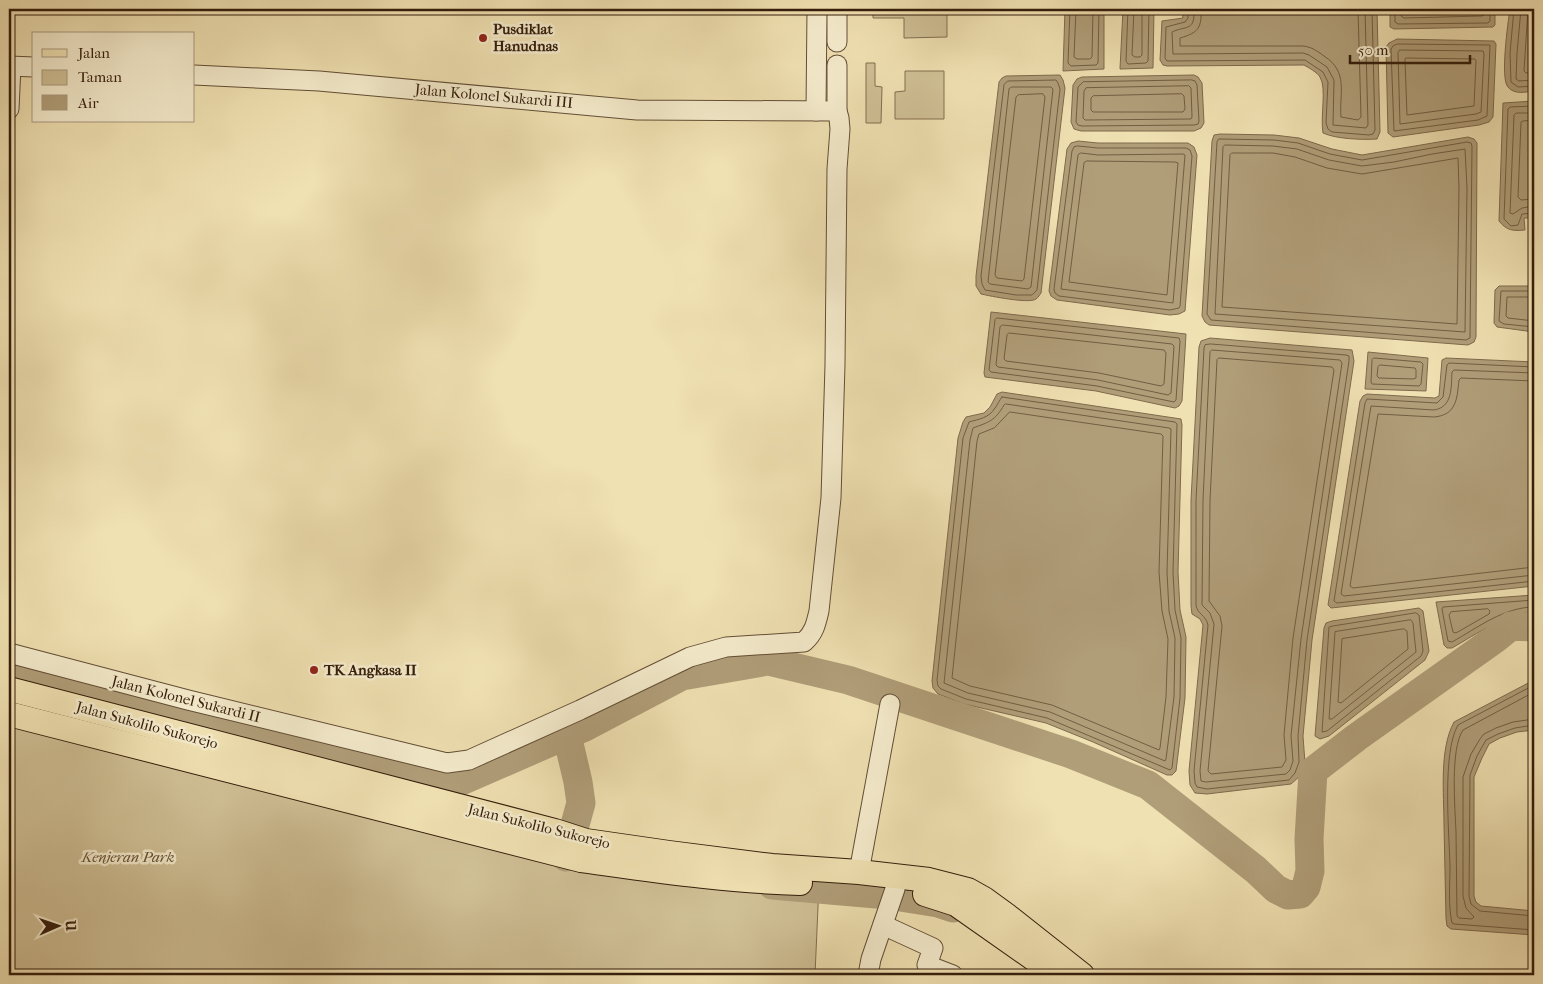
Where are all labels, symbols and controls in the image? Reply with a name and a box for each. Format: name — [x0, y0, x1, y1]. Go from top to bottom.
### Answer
place label: Pusdiklat Hanudnas — [493, 20, 559, 55]
legend — [32, 32, 195, 122]
marker: Pusdiklat Hanudnas — [477, 32, 489, 44]
scale bar — [1350, 32, 1470, 64]
text: 50 m — [1358, 41, 1389, 59]
text: Jalan — [77, 44, 110, 62]
text: Taman — [78, 68, 122, 86]
street label: Jalan Kolonel Sukardi III — [413, 80, 574, 112]
text: Air — [77, 94, 99, 112]
place label: TK Angkasa II — [323, 661, 417, 679]
marker: TK Angkasa II — [308, 664, 320, 676]
street label: Jalan Kolonel Sukardi II — [109, 672, 262, 726]
street label: Jalan Sukolilo Sukorejo — [73, 697, 220, 753]
street label: Jalan Sukolilo Sukorejo — [465, 799, 612, 853]
park label: Kenjeran Park — [81, 848, 174, 866]
north arrow — [32, 902, 82, 952]
text: U — [62, 919, 79, 931]

